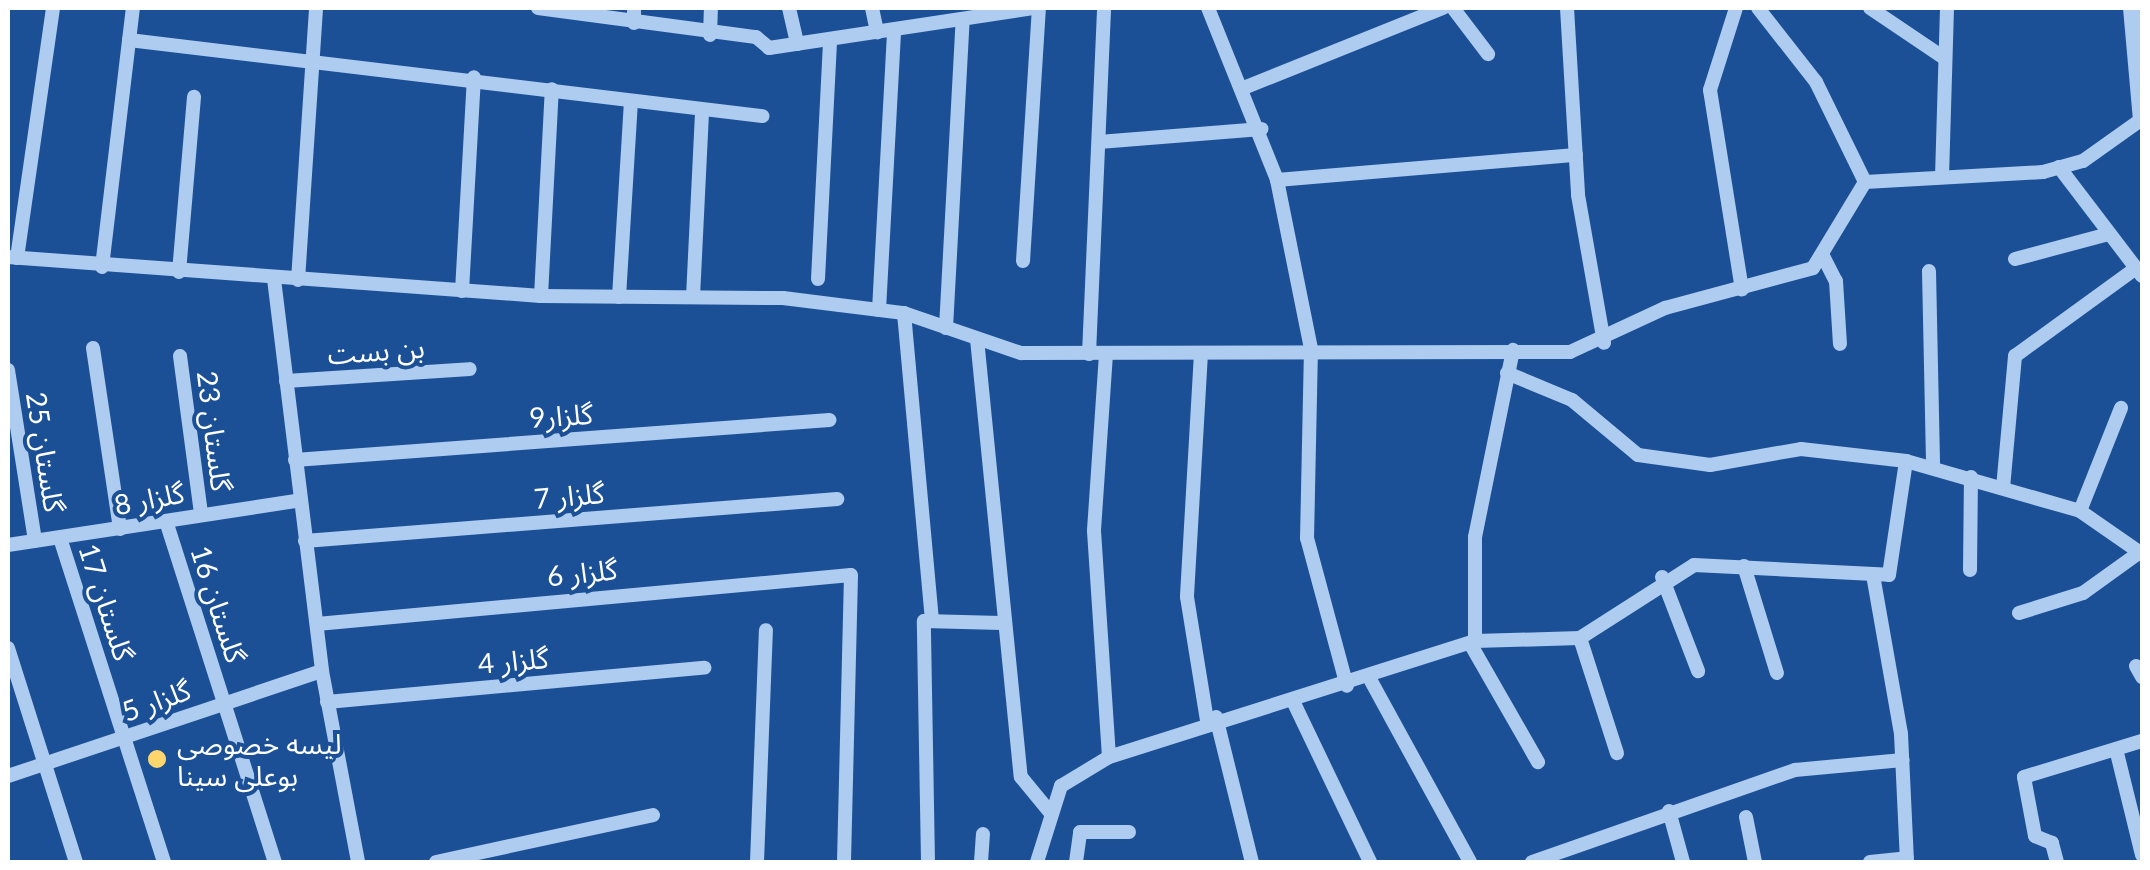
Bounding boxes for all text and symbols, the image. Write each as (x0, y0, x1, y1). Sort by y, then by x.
street label: بن بست (326, 330, 426, 370)
street label: گلستان 23 (191, 369, 239, 493)
street label: گلستان 25 (20, 390, 72, 514)
street label: گلزار9 (528, 396, 594, 434)
street label: گلزار 8 (111, 475, 187, 521)
street label: گلزار 7 (532, 475, 606, 515)
street label: گلستان 17 (72, 539, 142, 665)
street label: گلستان 16 (184, 541, 254, 667)
street label: گلزار 6 (545, 552, 619, 592)
street label: گلزار 4 (476, 640, 550, 680)
street label: گلزار 5 (117, 672, 195, 728)
place label: لیسه خصوصی بوعلی سینا (177, 726, 341, 792)
marker: لیسه خصوصی بوعلی سینا (146, 748, 168, 770)

